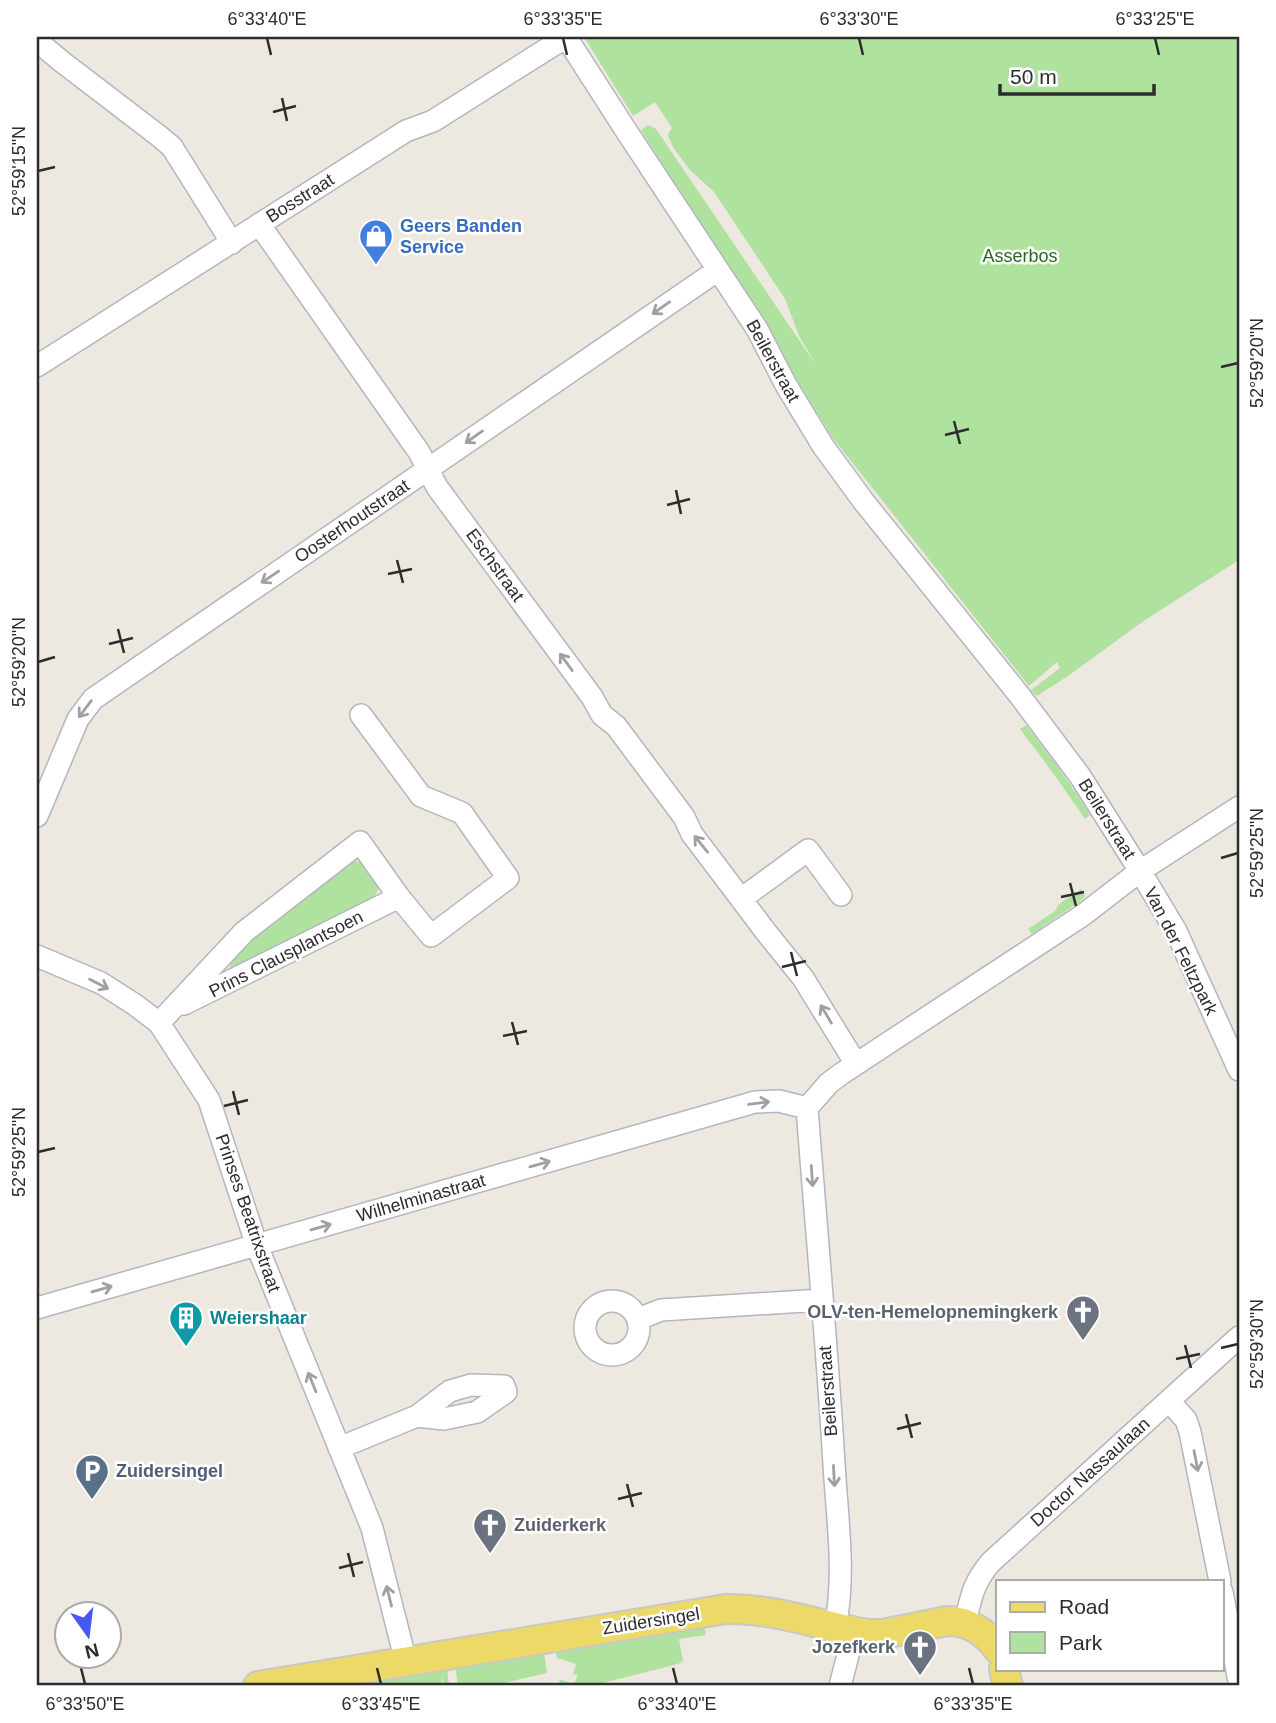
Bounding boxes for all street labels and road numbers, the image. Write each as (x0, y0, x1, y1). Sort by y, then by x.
street label: Bosstraat (262, 169, 338, 227)
street label: Beilerstraat (742, 316, 804, 406)
street label: Oosterhoutstraat (291, 475, 413, 567)
street label: Eschstraat (462, 525, 528, 605)
street label: Beilerstraat (1074, 775, 1140, 863)
street label: Van der Feltzpark (1140, 884, 1222, 1019)
street label: Prins Clausplantsoen (206, 906, 366, 1002)
street label: Prinses Beatrixstraat (212, 1131, 284, 1295)
street label: Wilhelminastraat (354, 1170, 488, 1226)
street label: Beilerstraat (815, 1345, 841, 1437)
street label: Doctor Nassaulaan (1026, 1413, 1154, 1531)
street label: Zuidersingel (601, 1603, 701, 1639)

